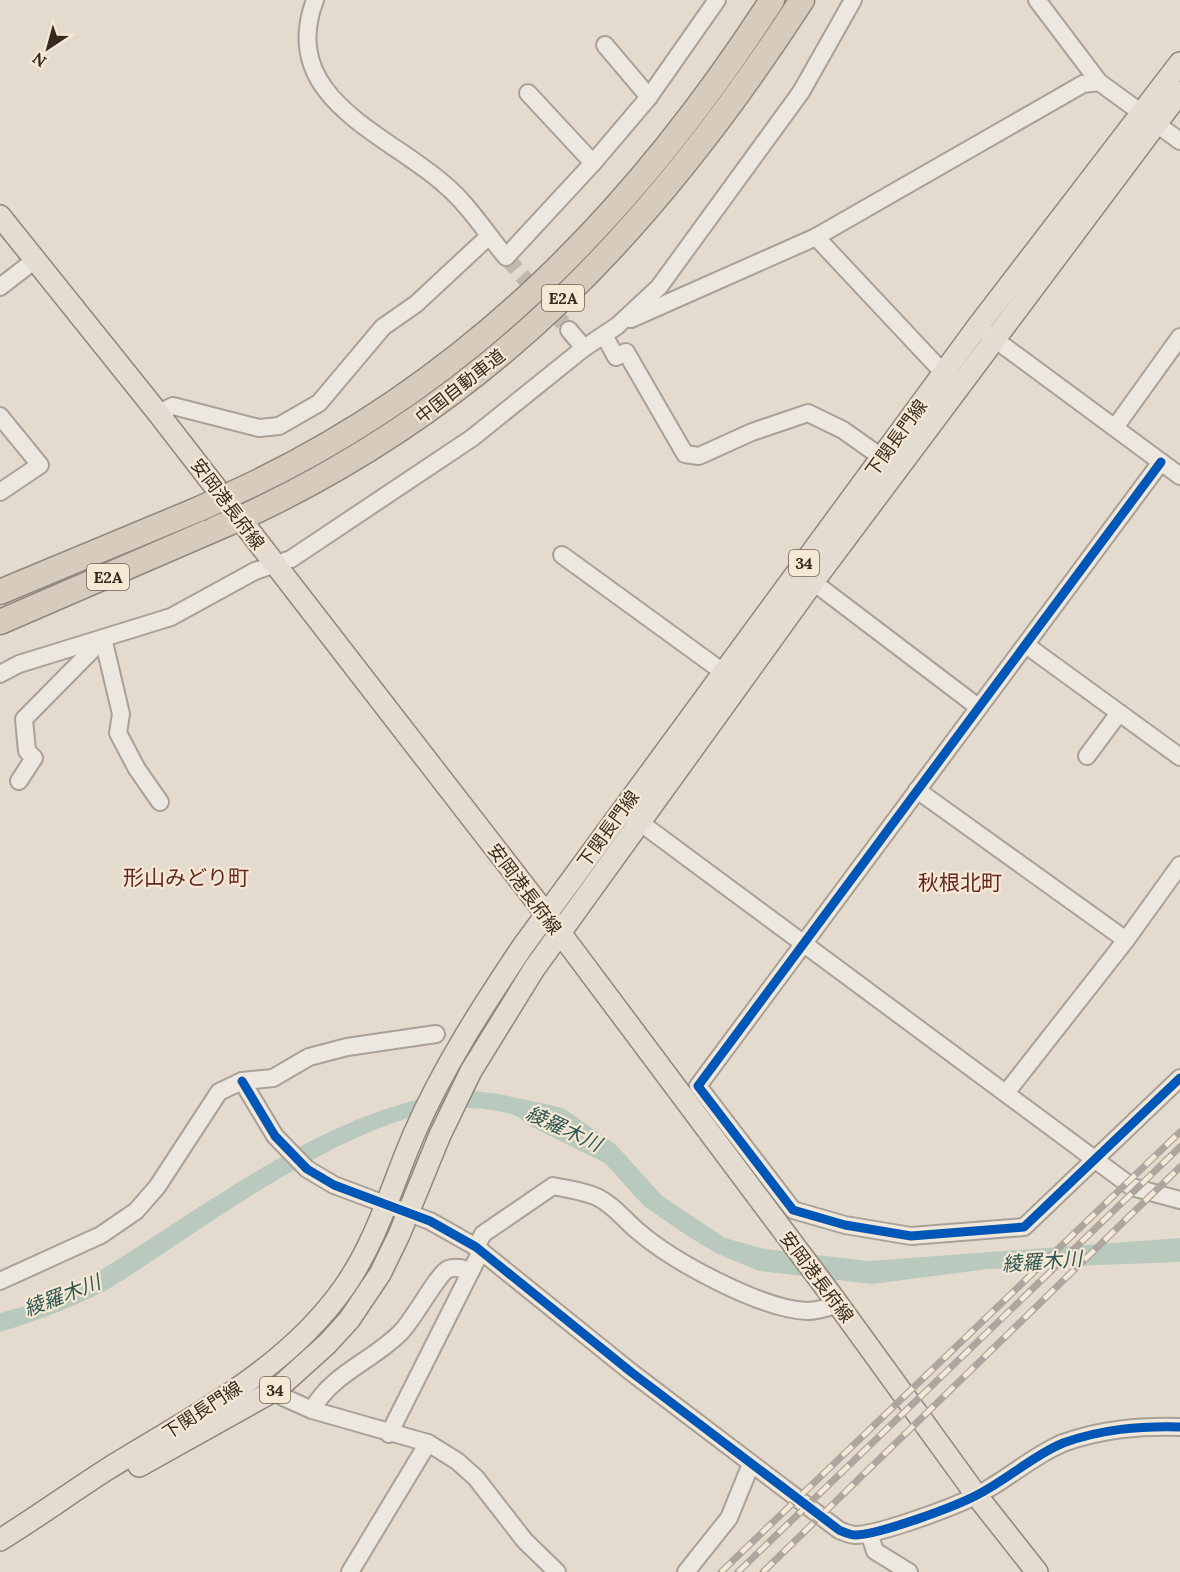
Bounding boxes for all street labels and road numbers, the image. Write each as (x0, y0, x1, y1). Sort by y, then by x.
road number: E2A (542, 285, 584, 311)
street label: 中国自動車道 (410, 344, 510, 428)
street label: 下関長門線 (860, 395, 932, 481)
street label: 安岡港長府線 (186, 454, 270, 554)
road number: 34 (789, 550, 819, 576)
road number: E2A (87, 564, 129, 590)
street label: 下関長門線 (572, 786, 644, 872)
street label: 安岡港長府線 (483, 839, 567, 939)
street label: 安岡港長府線 (775, 1227, 859, 1327)
street label: 下関長門線 (158, 1376, 246, 1444)
road number: 34 (260, 1377, 290, 1403)

